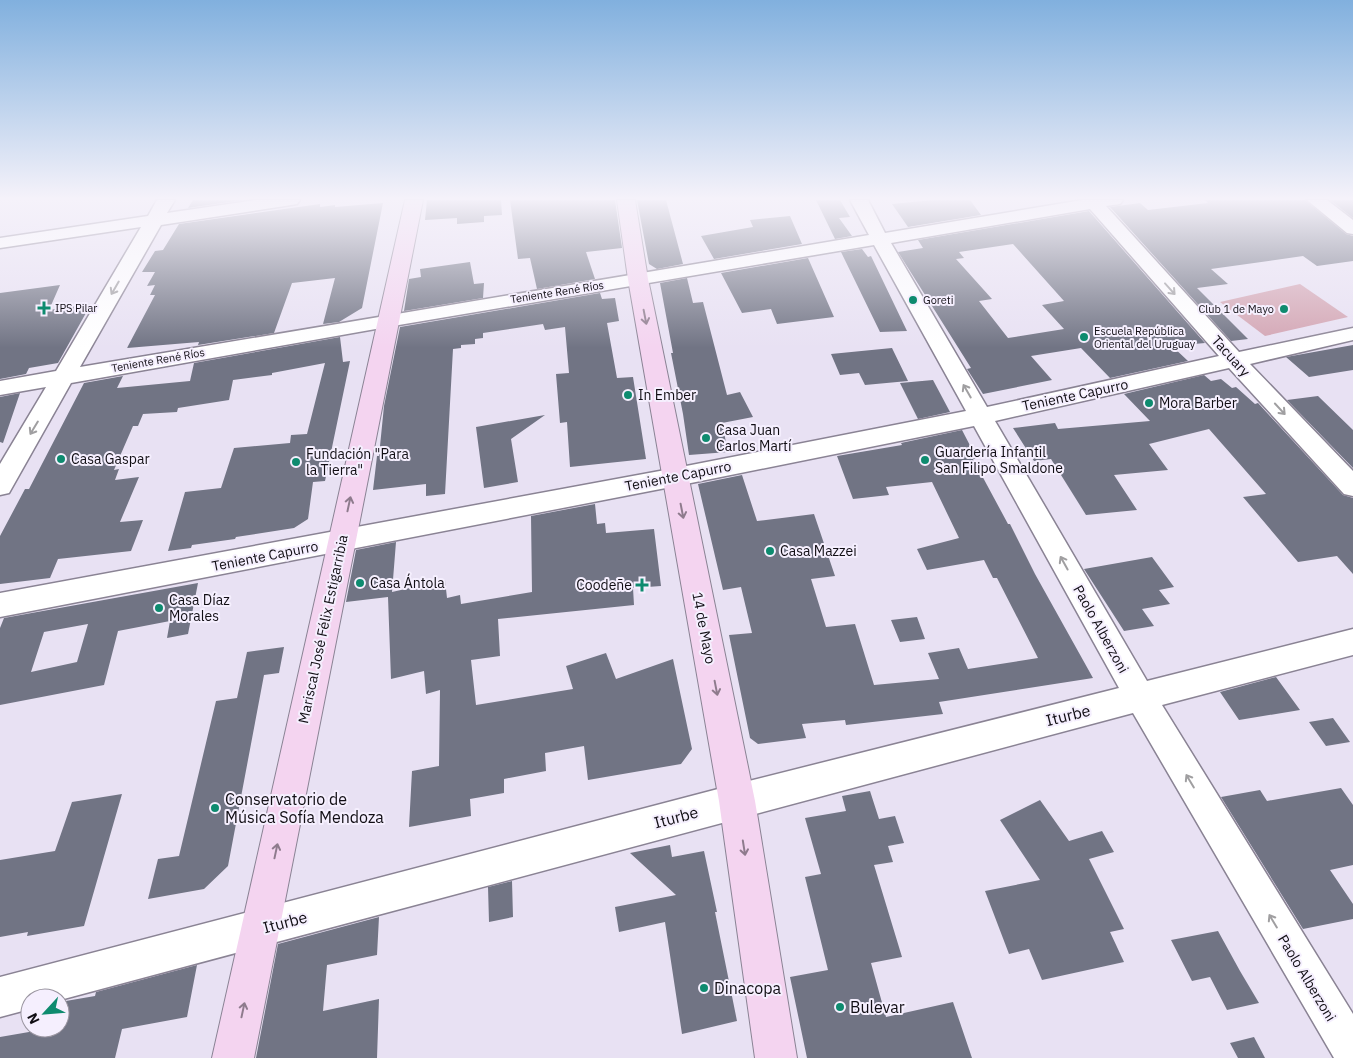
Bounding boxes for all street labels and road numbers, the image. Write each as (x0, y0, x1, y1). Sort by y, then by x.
street label: Teniente René Ríos (509, 278, 605, 306)
street label: Tacuary (1208, 332, 1254, 380)
street label: Teniente René Ríos (110, 345, 206, 375)
street label: Teniente Capurro (1020, 375, 1130, 415)
street label: Teniente Capurro (623, 457, 733, 495)
street label: Mariscal José Félix Estigarribia (294, 532, 352, 725)
street label: Teniente Capurro (210, 537, 320, 575)
street label: Paolo Alberzoni (1069, 582, 1133, 676)
street label: 14 de Mayo (688, 591, 720, 666)
street label: Iturbe (1044, 700, 1092, 730)
street label: Iturbe (652, 801, 701, 832)
street label: Iturbe (261, 906, 310, 937)
street label: Paolo Alberzoni (1274, 931, 1340, 1025)

